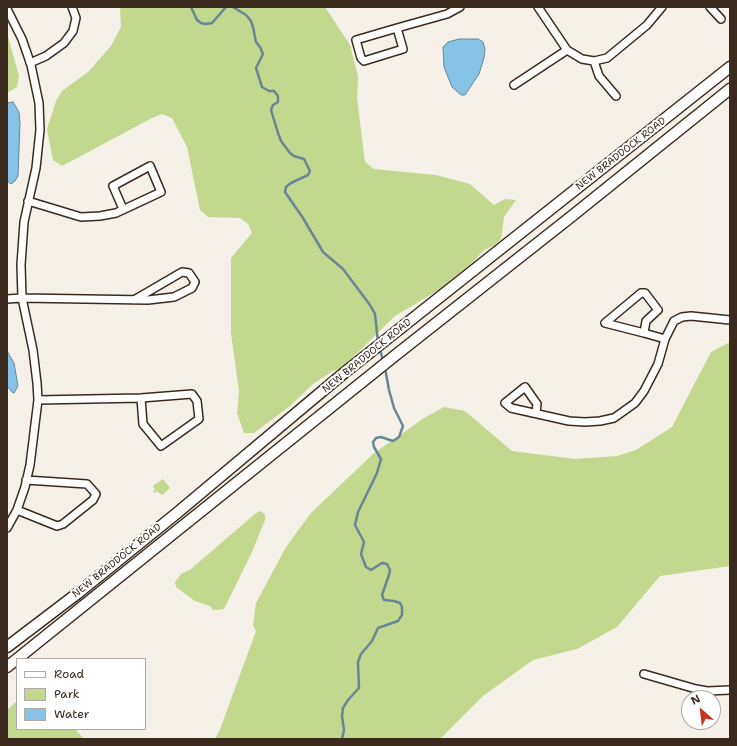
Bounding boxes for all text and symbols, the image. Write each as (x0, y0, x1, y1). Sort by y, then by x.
street label: NEW BRADDOCK ROAD (574, 115, 668, 193)
street label: NEW BRADDOCK ROAD (320, 316, 414, 396)
street label: NEW BRADDOCK ROAD (70, 521, 164, 601)
legend (16, 658, 146, 730)
text: Road (54, 666, 84, 682)
text: Park (54, 686, 80, 702)
north arrow (681, 690, 721, 730)
text: N (688, 691, 703, 709)
text: Water (54, 706, 89, 722)

